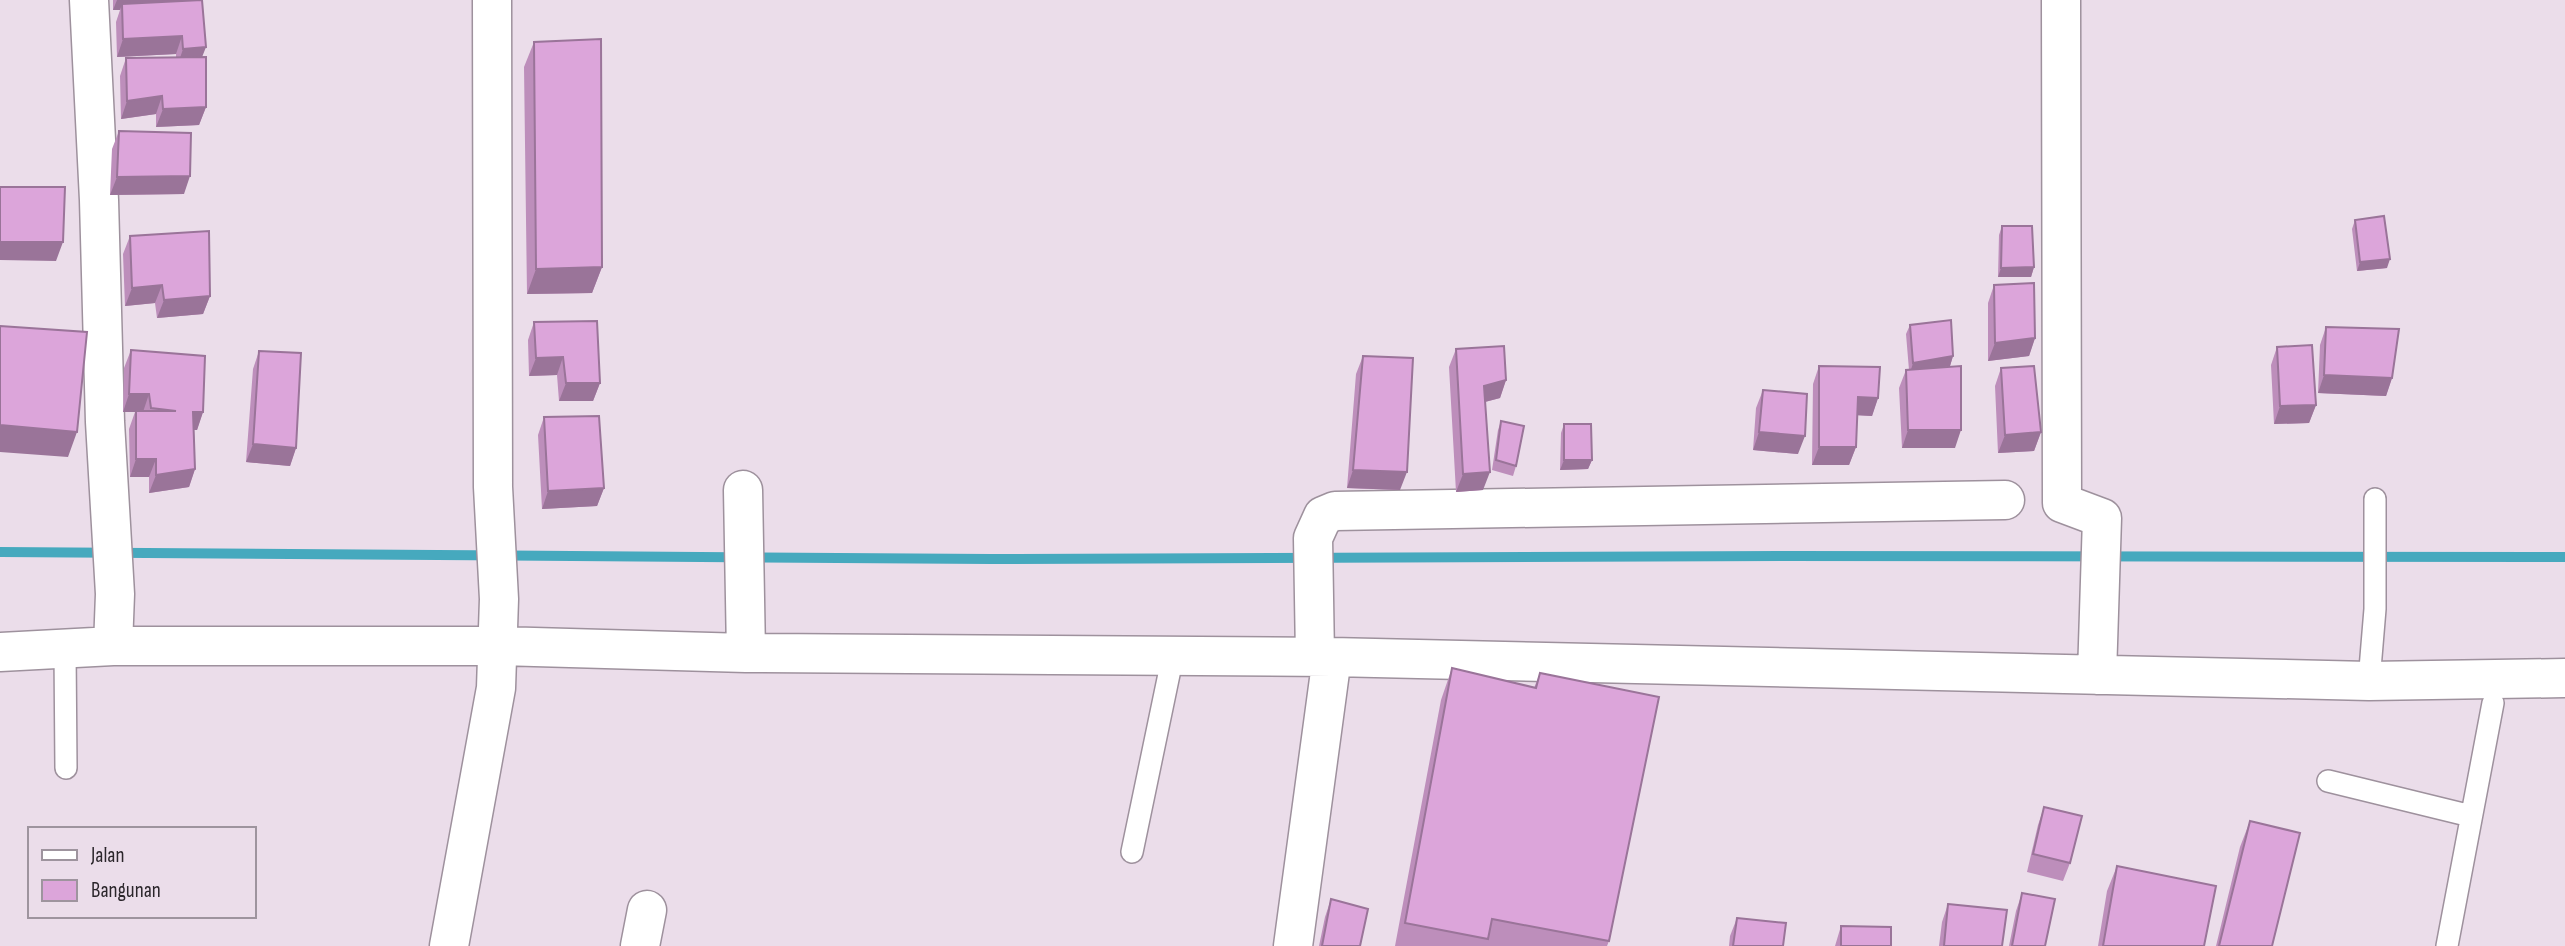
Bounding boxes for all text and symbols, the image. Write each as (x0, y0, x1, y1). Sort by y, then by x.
legend (28, 827, 256, 918)
text: Jalan (90, 843, 124, 868)
text: Bangunan (91, 878, 161, 903)

